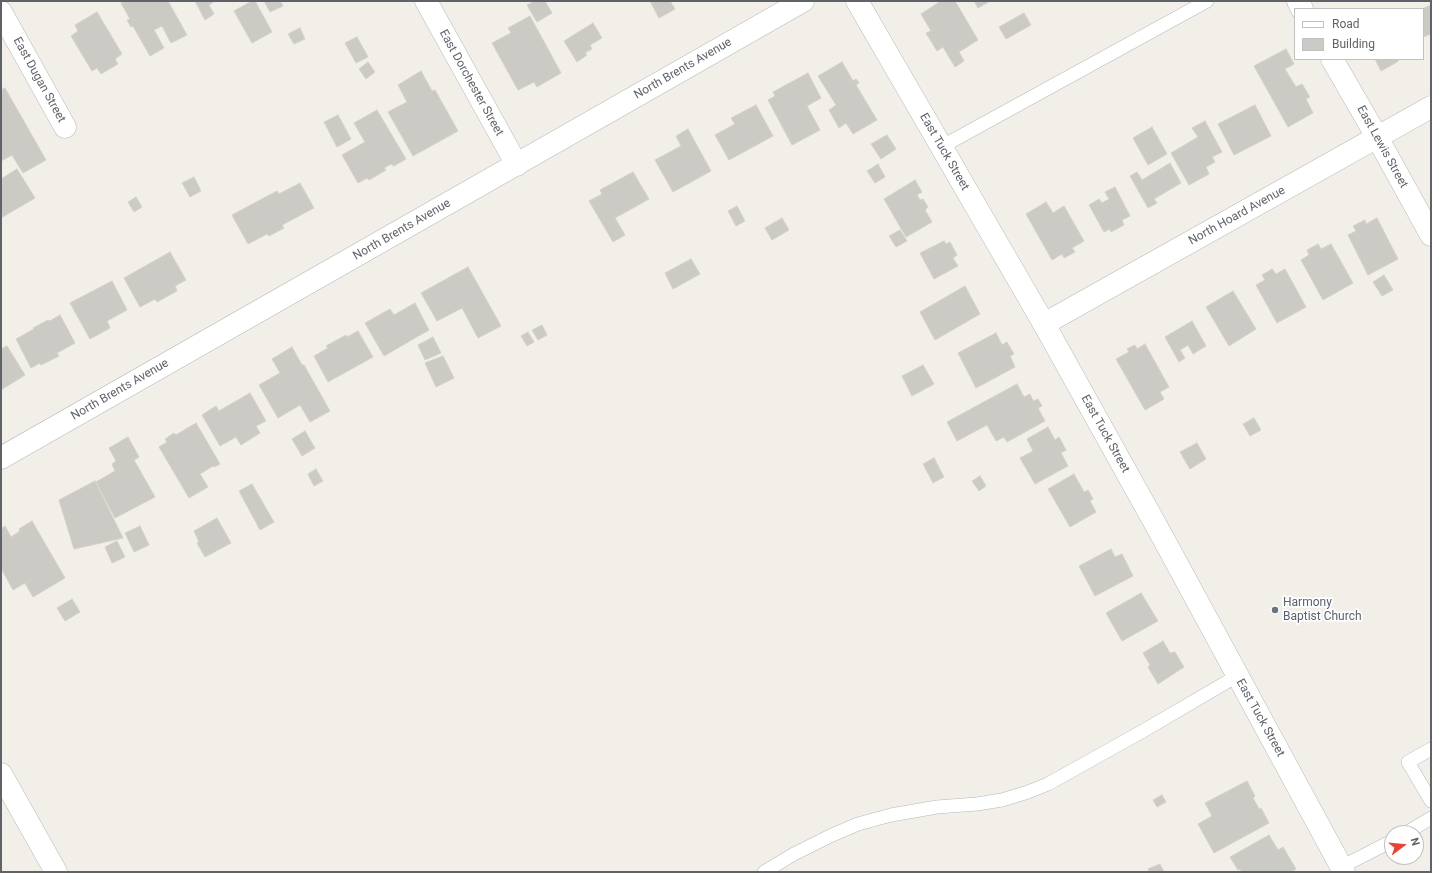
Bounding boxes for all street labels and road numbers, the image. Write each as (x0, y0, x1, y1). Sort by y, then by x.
street label: East Dorchester Street (436, 27, 506, 139)
street label: East Dugan Street (10, 35, 68, 125)
street label: North Brents Avenue (632, 35, 734, 103)
street label: East Lewis Street (1353, 103, 1411, 191)
street label: East Tuck Street (916, 111, 972, 193)
street label: North Hoard Avenue (1186, 183, 1288, 249)
street label: North Brents Avenue (351, 196, 453, 264)
street label: North Brents Avenue (69, 356, 171, 424)
street label: East Tuck Street (1078, 393, 1132, 475)
street label: East Tuck Street (1233, 677, 1287, 759)

